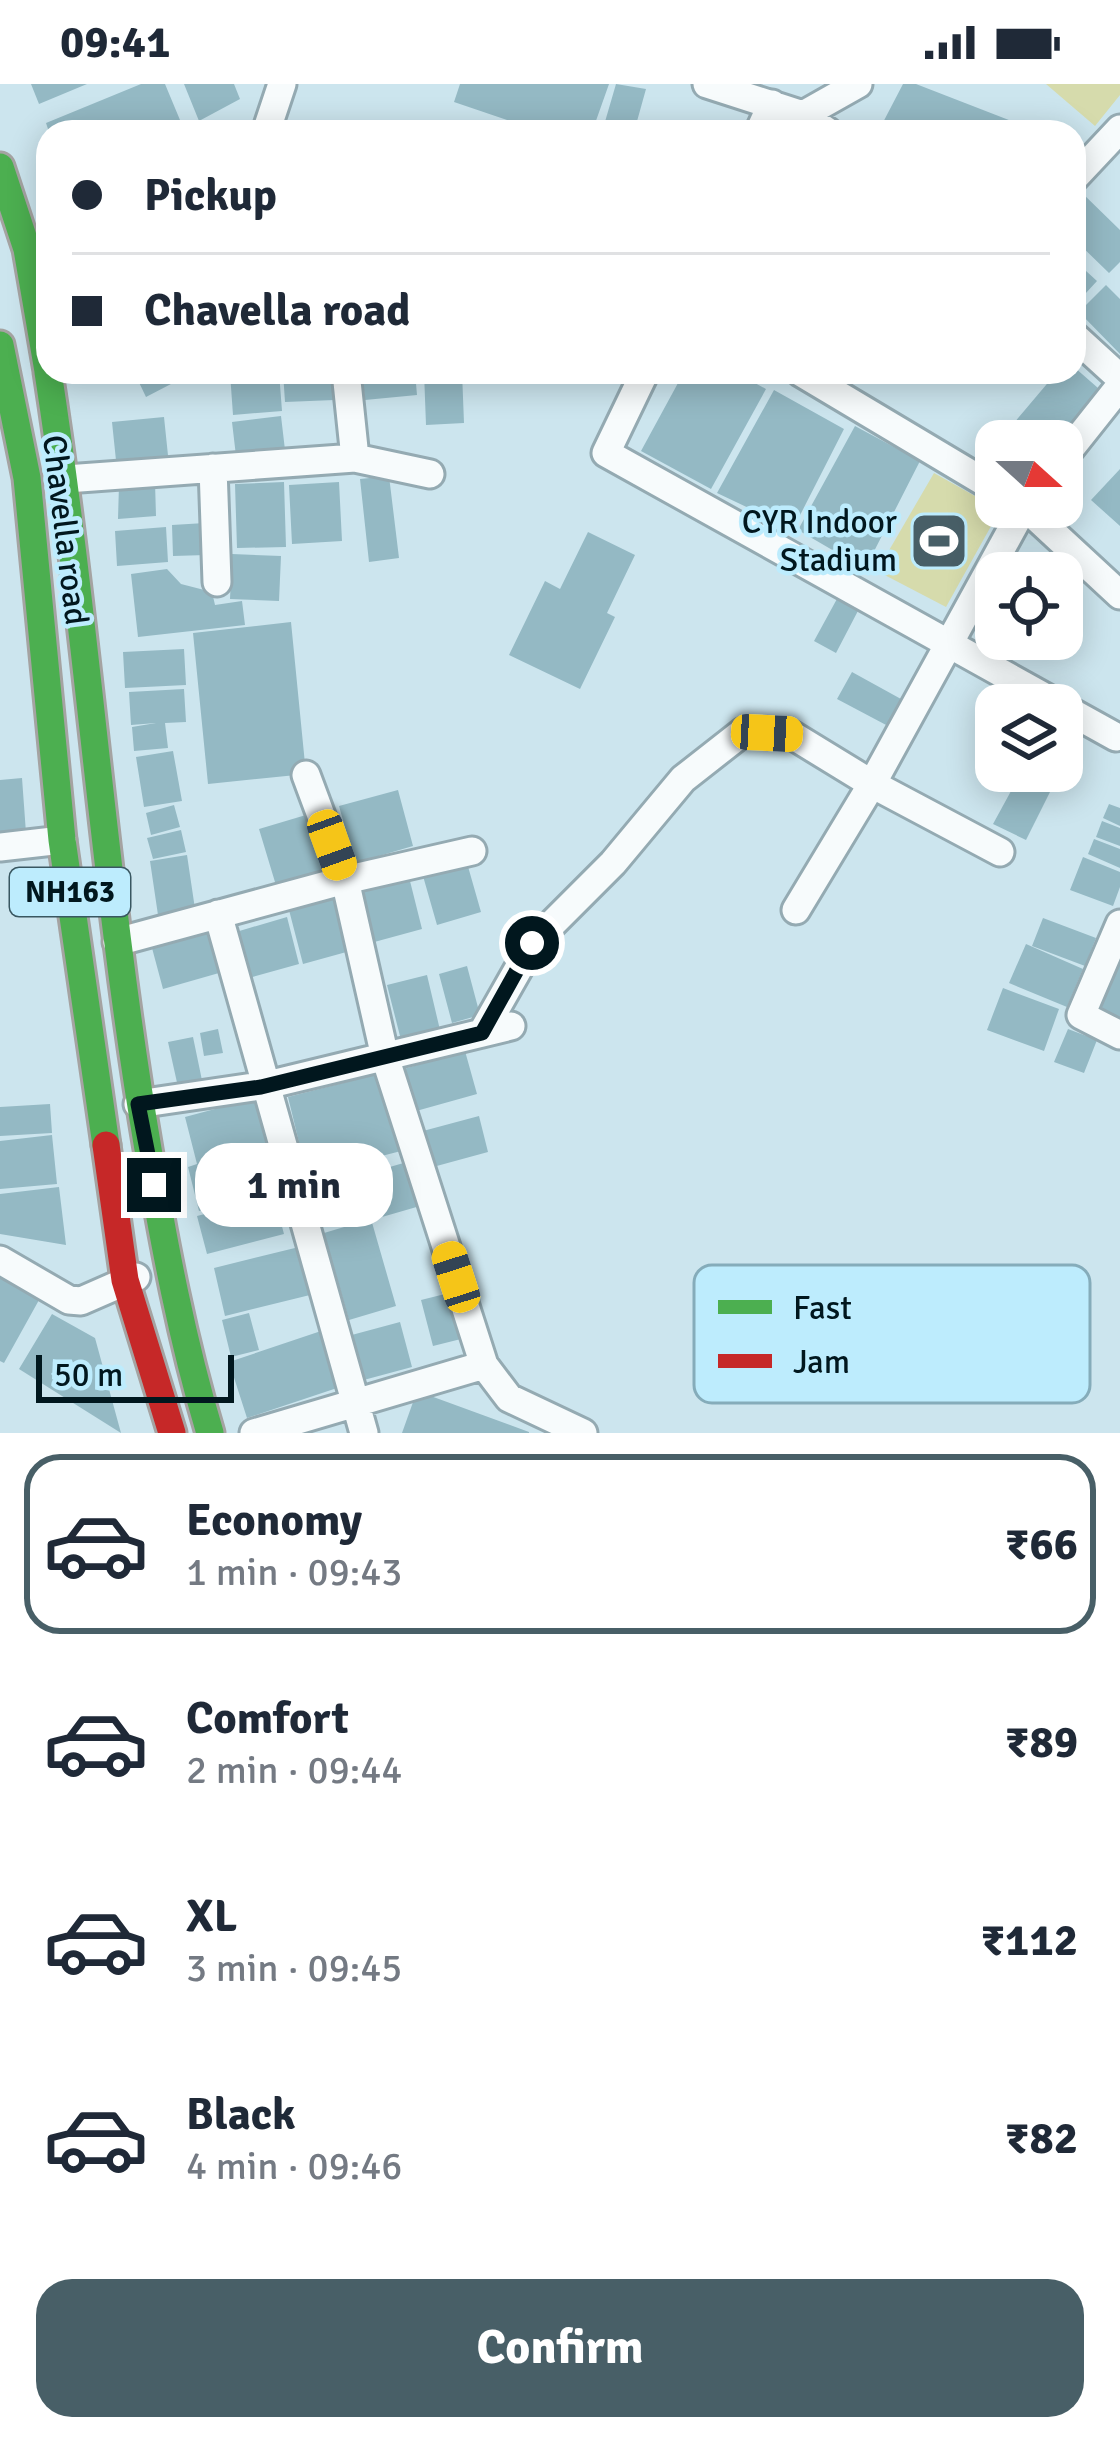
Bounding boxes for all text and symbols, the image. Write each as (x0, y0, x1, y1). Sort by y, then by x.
text: 09:41 (60, 15, 170, 70)
text: Pickup (144, 168, 277, 223)
text: Chavella road (144, 283, 410, 338)
north arrow (975, 420, 1083, 528)
map controls (975, 420, 1083, 792)
street label: Chavella road (33, 433, 97, 627)
place label: CYR Indoor Stadium (742, 502, 897, 581)
sports icon: CYR Indoor Stadium (908, 510, 970, 572)
button: locate (975, 552, 1083, 660)
button: layers (975, 684, 1083, 792)
car (730, 713, 804, 753)
car (303, 805, 361, 885)
road number: NH163 (10, 868, 130, 916)
route start (505, 916, 559, 970)
callout: 1 min (196, 1143, 394, 1227)
route end (127, 1158, 181, 1212)
text: 1 min (247, 1161, 341, 1209)
car (428, 1237, 484, 1317)
legend (694, 1265, 1090, 1403)
text: Fast (793, 1288, 852, 1329)
text: Jam (793, 1342, 850, 1383)
scale bar (36, 1349, 234, 1402)
text: 50 m (54, 1355, 123, 1396)
icon: car (42, 1490, 150, 1598)
text: Economy (186, 1493, 362, 1548)
text: ₹66 (1005, 1517, 1078, 1572)
text: 1 min · 09:43 (186, 1548, 402, 1596)
icon: car (42, 1688, 150, 1796)
text: Comfort (186, 1691, 349, 1746)
text: ₹89 (1005, 1715, 1078, 1770)
text: 2 min · 09:44 (186, 1746, 402, 1794)
icon: car (42, 1886, 150, 1994)
text: XL (186, 1889, 237, 1944)
text: ₹112 (981, 1913, 1078, 1968)
text: 3 min · 09:45 (186, 1944, 402, 1992)
icon: car (42, 2084, 150, 2192)
text: Black (186, 2087, 296, 2142)
text: ₹82 (1005, 2111, 1078, 2166)
text: 4 min · 09:46 (186, 2142, 402, 2190)
button: Confirm (36, 2279, 1084, 2417)

